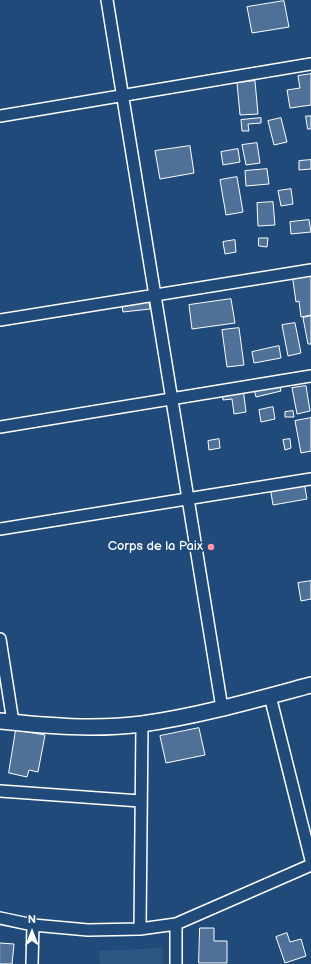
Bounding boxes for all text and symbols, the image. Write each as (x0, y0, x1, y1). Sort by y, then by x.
place label: Corps de la Paix (108, 539, 203, 555)
marker: Corps de la Paix (206, 542, 216, 552)
north arrow (12, 912, 52, 952)
text: N (28, 913, 36, 926)

